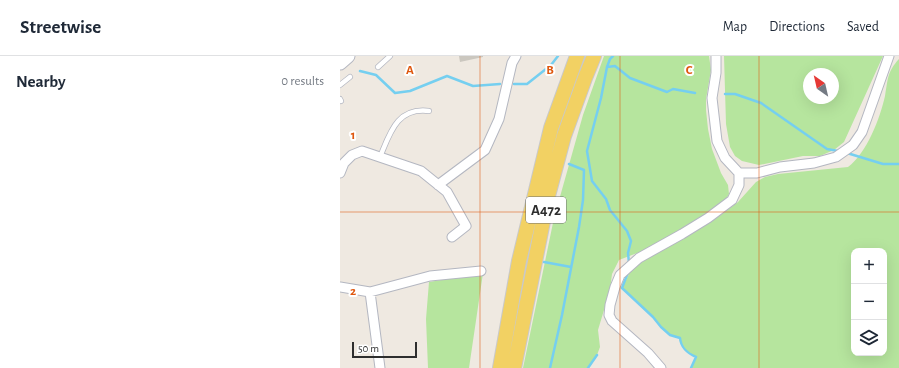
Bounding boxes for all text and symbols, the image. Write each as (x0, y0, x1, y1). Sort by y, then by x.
text: Streetwise (20, 18, 101, 37)
text: Map (723, 20, 747, 34)
text: Directions (769, 20, 825, 34)
text: Saved (847, 20, 879, 34)
text: A (406, 64, 414, 77)
text: B (546, 64, 554, 77)
text: C (686, 64, 693, 77)
north arrow (803, 68, 839, 104)
text: Nearby (16, 73, 66, 90)
text: 0 results (281, 75, 324, 88)
text: 1 (351, 129, 355, 142)
road number: A472 (526, 197, 566, 223)
map controls (851, 248, 887, 356)
button: + (851, 248, 887, 284)
button: − (851, 284, 887, 320)
text: 2 (350, 285, 356, 298)
button: layers (851, 320, 887, 356)
scale bar (352, 340, 417, 359)
text: 50 m (358, 343, 379, 354)

